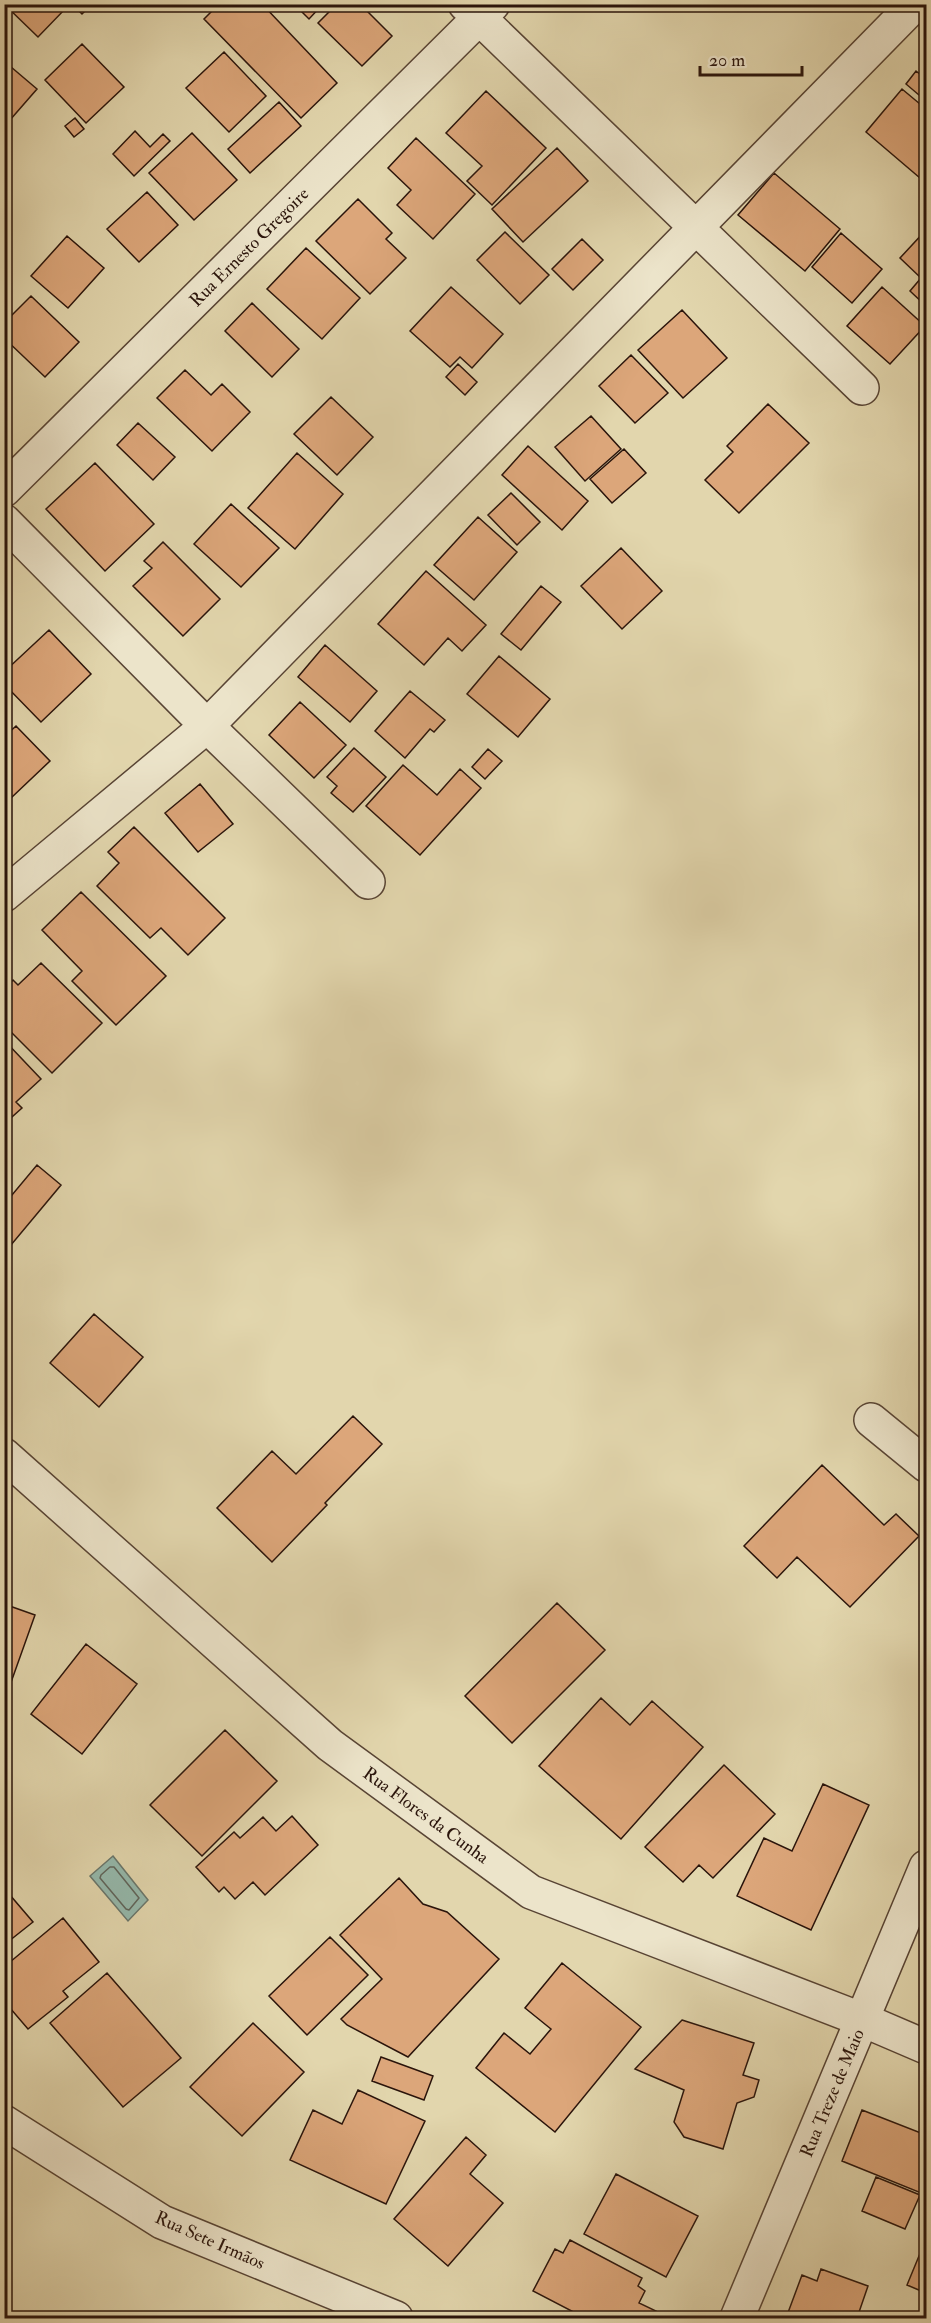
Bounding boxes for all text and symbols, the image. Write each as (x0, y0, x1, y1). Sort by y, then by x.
scale bar (700, 39, 802, 77)
text: 20 m (709, 49, 745, 72)
street label: Rua Ernesto Gregoire (185, 182, 314, 312)
street label: Rua Flores da Cunha (358, 1762, 494, 1869)
street label: Rua Treze de Maio (795, 2025, 870, 2161)
street label: Rua Sete Irmãos (151, 2206, 268, 2275)

